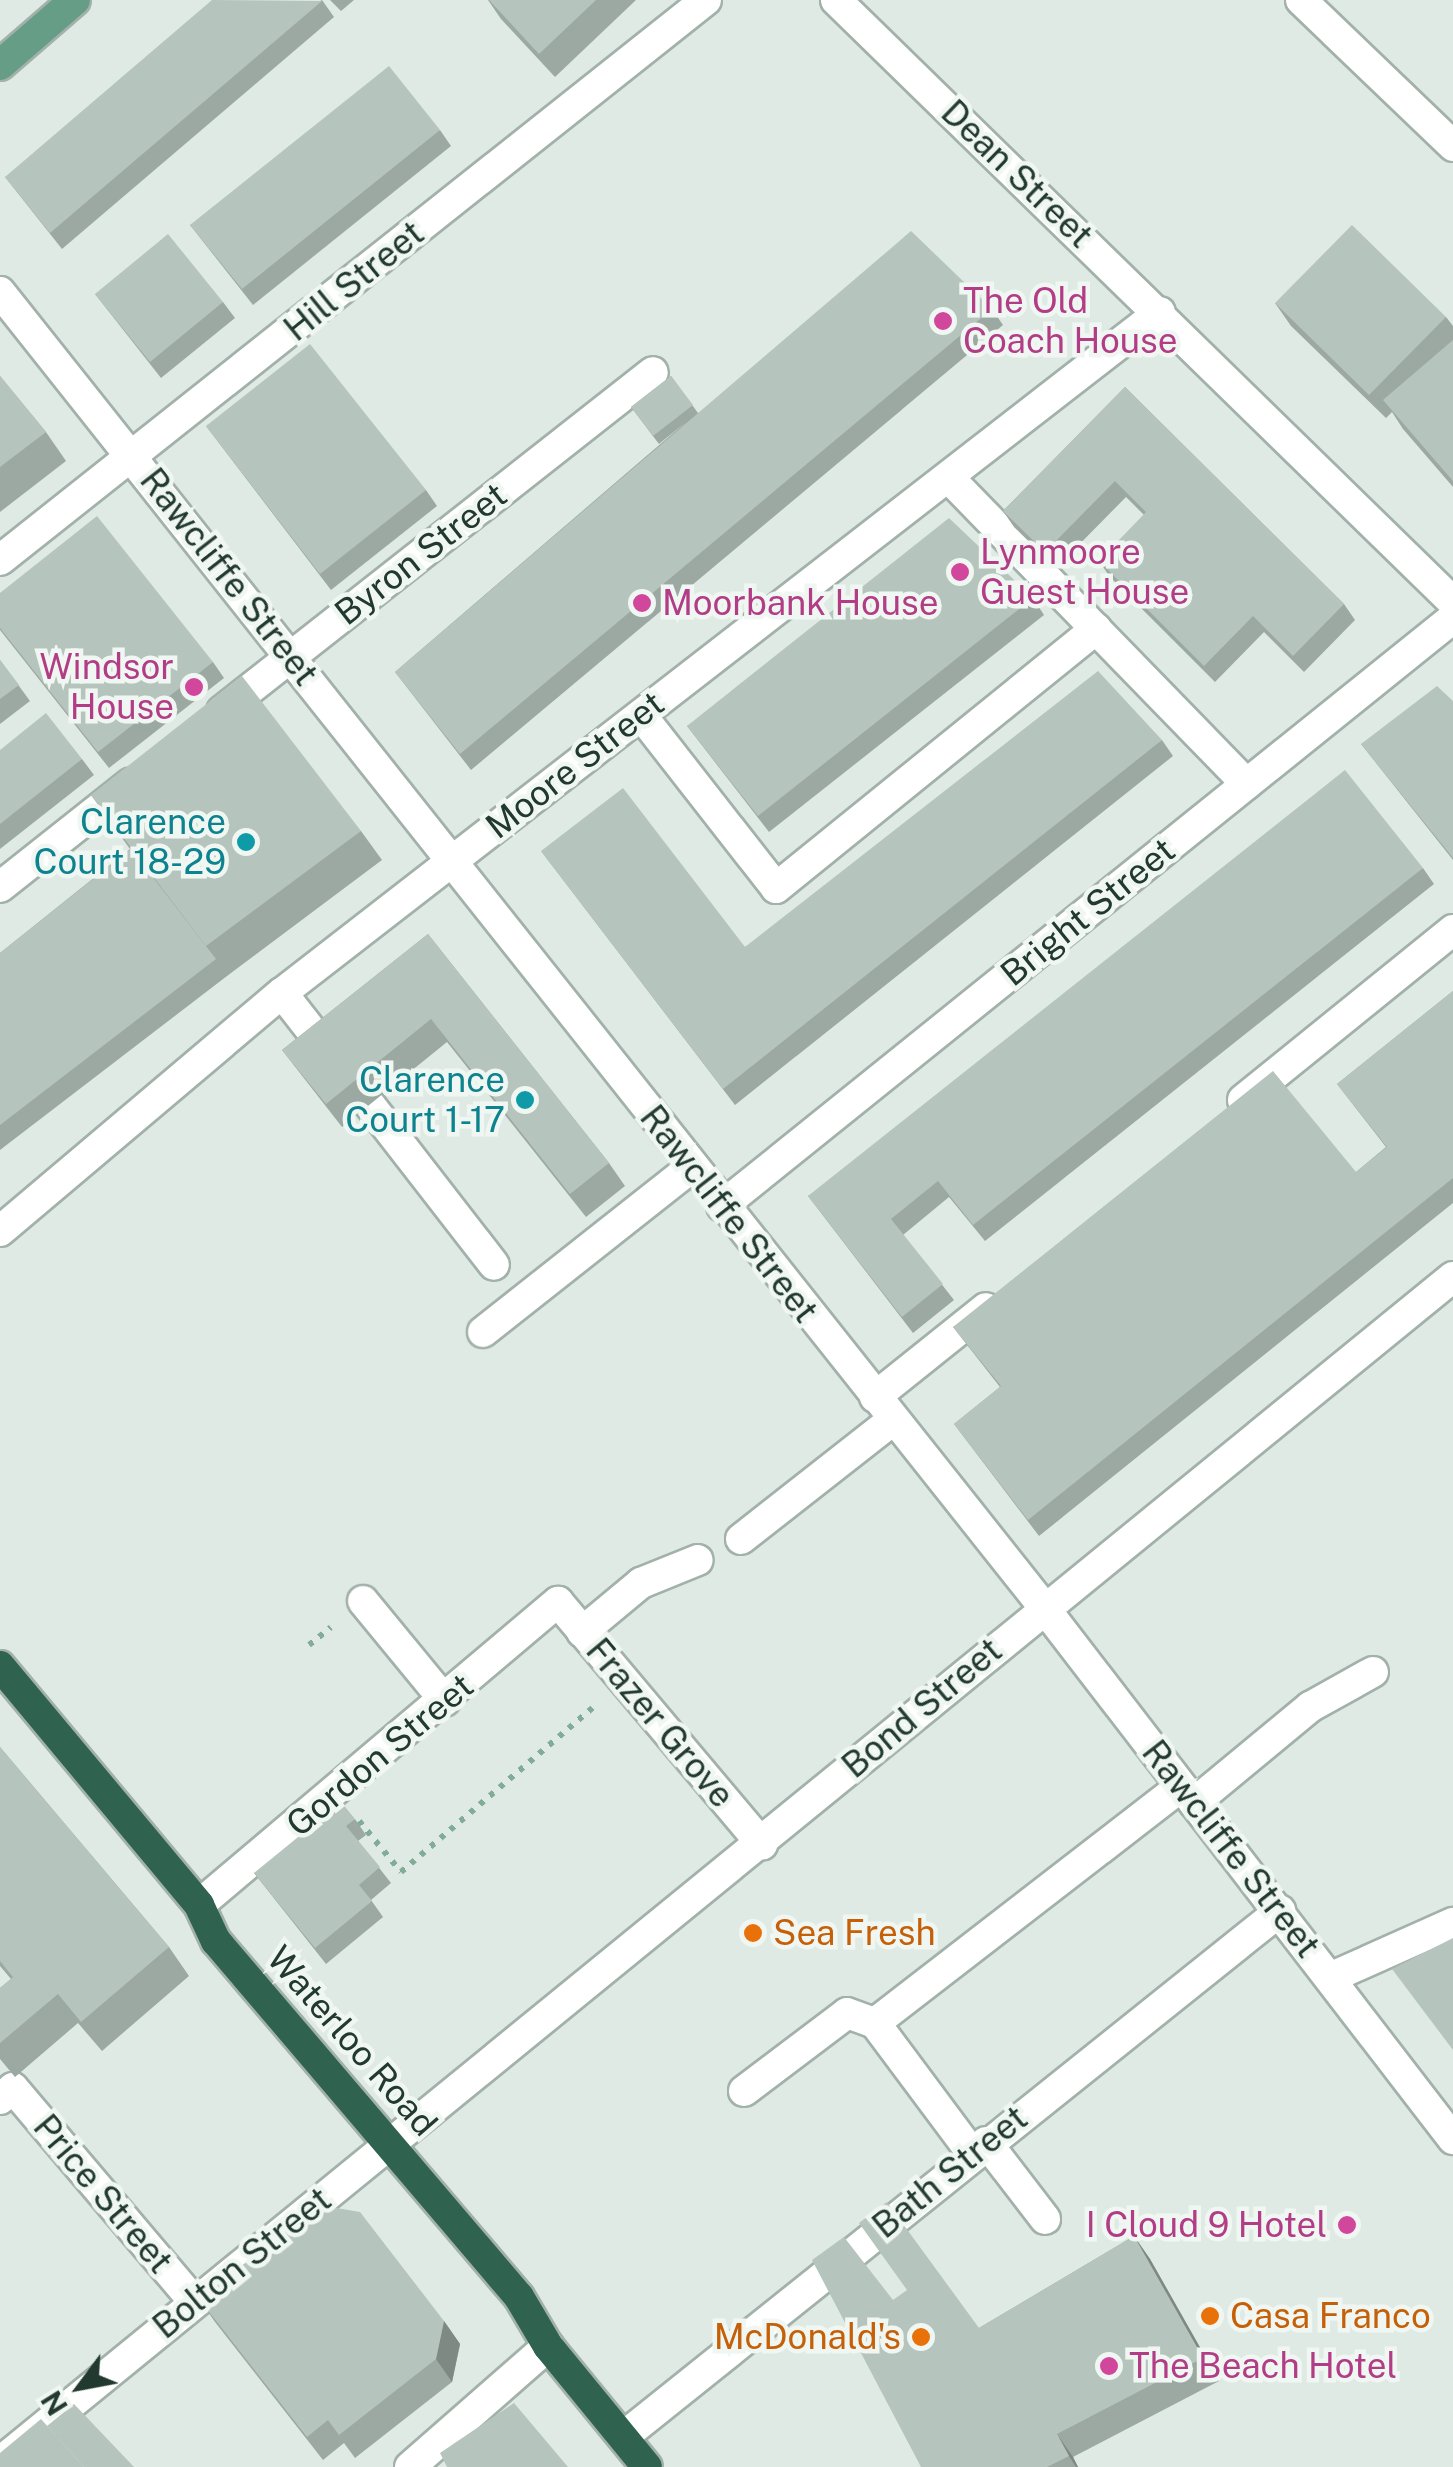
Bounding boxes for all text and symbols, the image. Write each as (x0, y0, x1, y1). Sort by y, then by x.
street label: Dean Street (933, 91, 1101, 257)
street label: Hill Street (276, 212, 432, 350)
place label: The Old Coach House (963, 280, 1178, 362)
marker: The Old Coach House (932, 310, 954, 332)
street label: Rawcliffe Street (131, 460, 327, 694)
street label: Byron Street (327, 474, 515, 634)
place label: Lynmoore Guest House (980, 531, 1189, 613)
marker: Lynmoore Guest House (949, 561, 971, 583)
place label: Moorbank House (662, 582, 939, 624)
marker: Moorbank House (631, 592, 653, 614)
place label: Windsor House (39, 646, 174, 728)
marker: Windsor House (183, 676, 205, 698)
street label: Moore Street (478, 682, 672, 848)
place label: Clarence Court 18-29 (34, 801, 226, 883)
street label: Bright Street (993, 829, 1183, 995)
marker: Clarence Court 18-29 (235, 831, 257, 853)
place label: Clarence Court 1-17 (345, 1059, 505, 1141)
marker: Clarence Court 1-17 (514, 1089, 536, 1111)
street label: Rawcliffe Street (631, 1097, 827, 1331)
street label: Bond Street (834, 1629, 1010, 1787)
street label: Frazer Grove (577, 1630, 743, 1816)
street label: Gordon Street (278, 1665, 482, 1845)
street label: Rawcliffe Street (1133, 1732, 1329, 1966)
place label: Sea Fresh (773, 1912, 936, 1954)
marker: Sea Fresh (742, 1922, 764, 1944)
street label: Waterloo Road (258, 1937, 446, 2145)
street label: Bath Street (864, 2097, 1036, 2247)
street label: Price Street (25, 2106, 181, 2282)
street label: Bolton Street (145, 2179, 339, 2347)
place label: I Cloud 9 Hotel (1086, 2204, 1327, 2246)
marker: I Cloud 9 Hotel (1336, 2214, 1358, 2236)
place label: Casa Franco (1230, 2295, 1431, 2337)
marker: Casa Franco (1199, 2305, 1221, 2327)
place label: McDonald's (714, 2316, 901, 2358)
marker: McDonald's (910, 2326, 932, 2348)
north arrow (30, 2337, 130, 2437)
place label: The Beach Hotel (1129, 2345, 1397, 2387)
marker: The Beach Hotel (1098, 2355, 1120, 2377)
text: N (34, 2385, 74, 2421)

